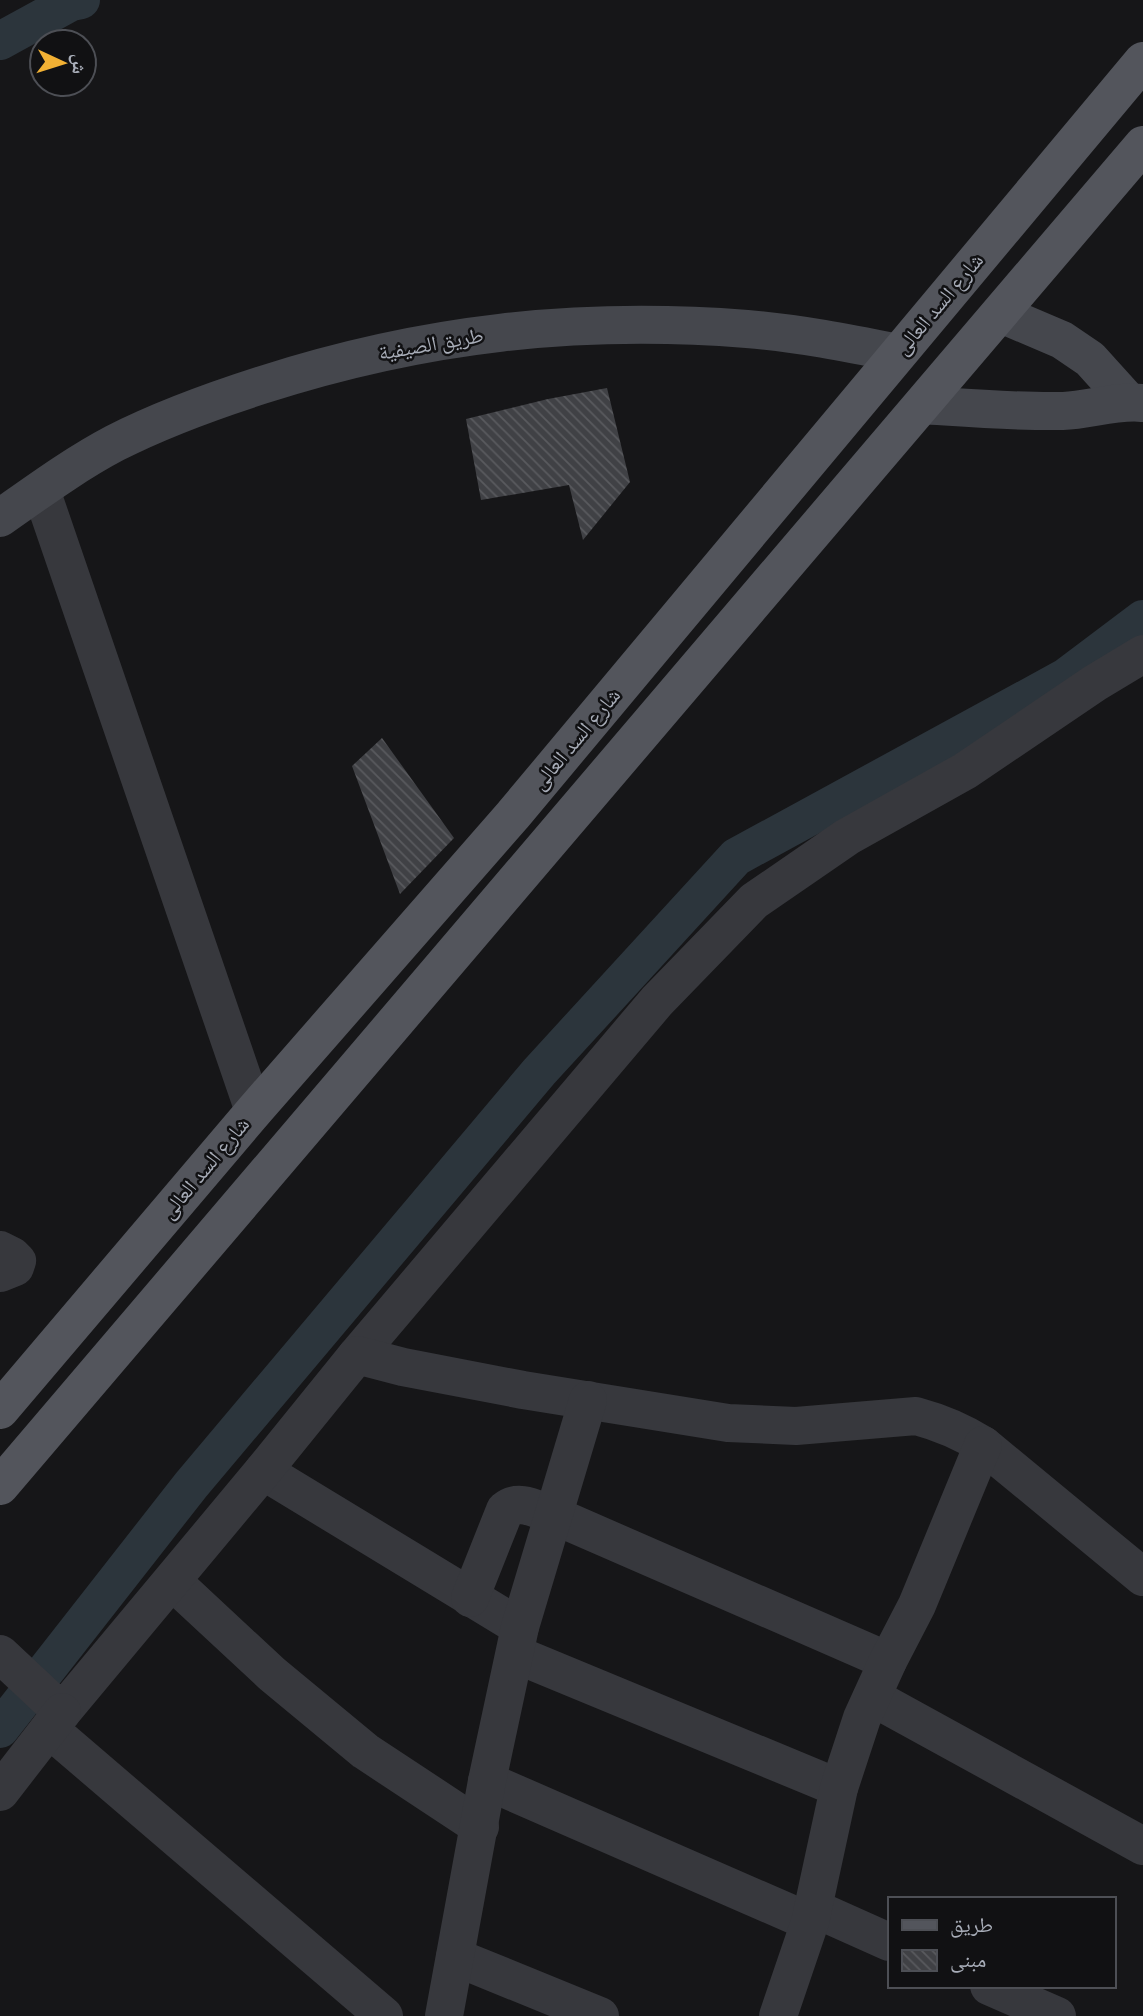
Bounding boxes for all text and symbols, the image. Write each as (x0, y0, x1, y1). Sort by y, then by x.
north arrow (28, 28, 98, 98)
text: ش (66, 53, 92, 75)
street label: شارع السد العالى (889, 248, 989, 360)
street label: طريق الصيفية (376, 322, 486, 366)
street label: شارع السد العالى (526, 683, 626, 795)
street label: شارع السد العالى (155, 1112, 255, 1224)
legend (888, 1897, 1115, 1988)
text: طريق (950, 1912, 993, 1938)
text: مبنى (950, 1947, 986, 1973)

